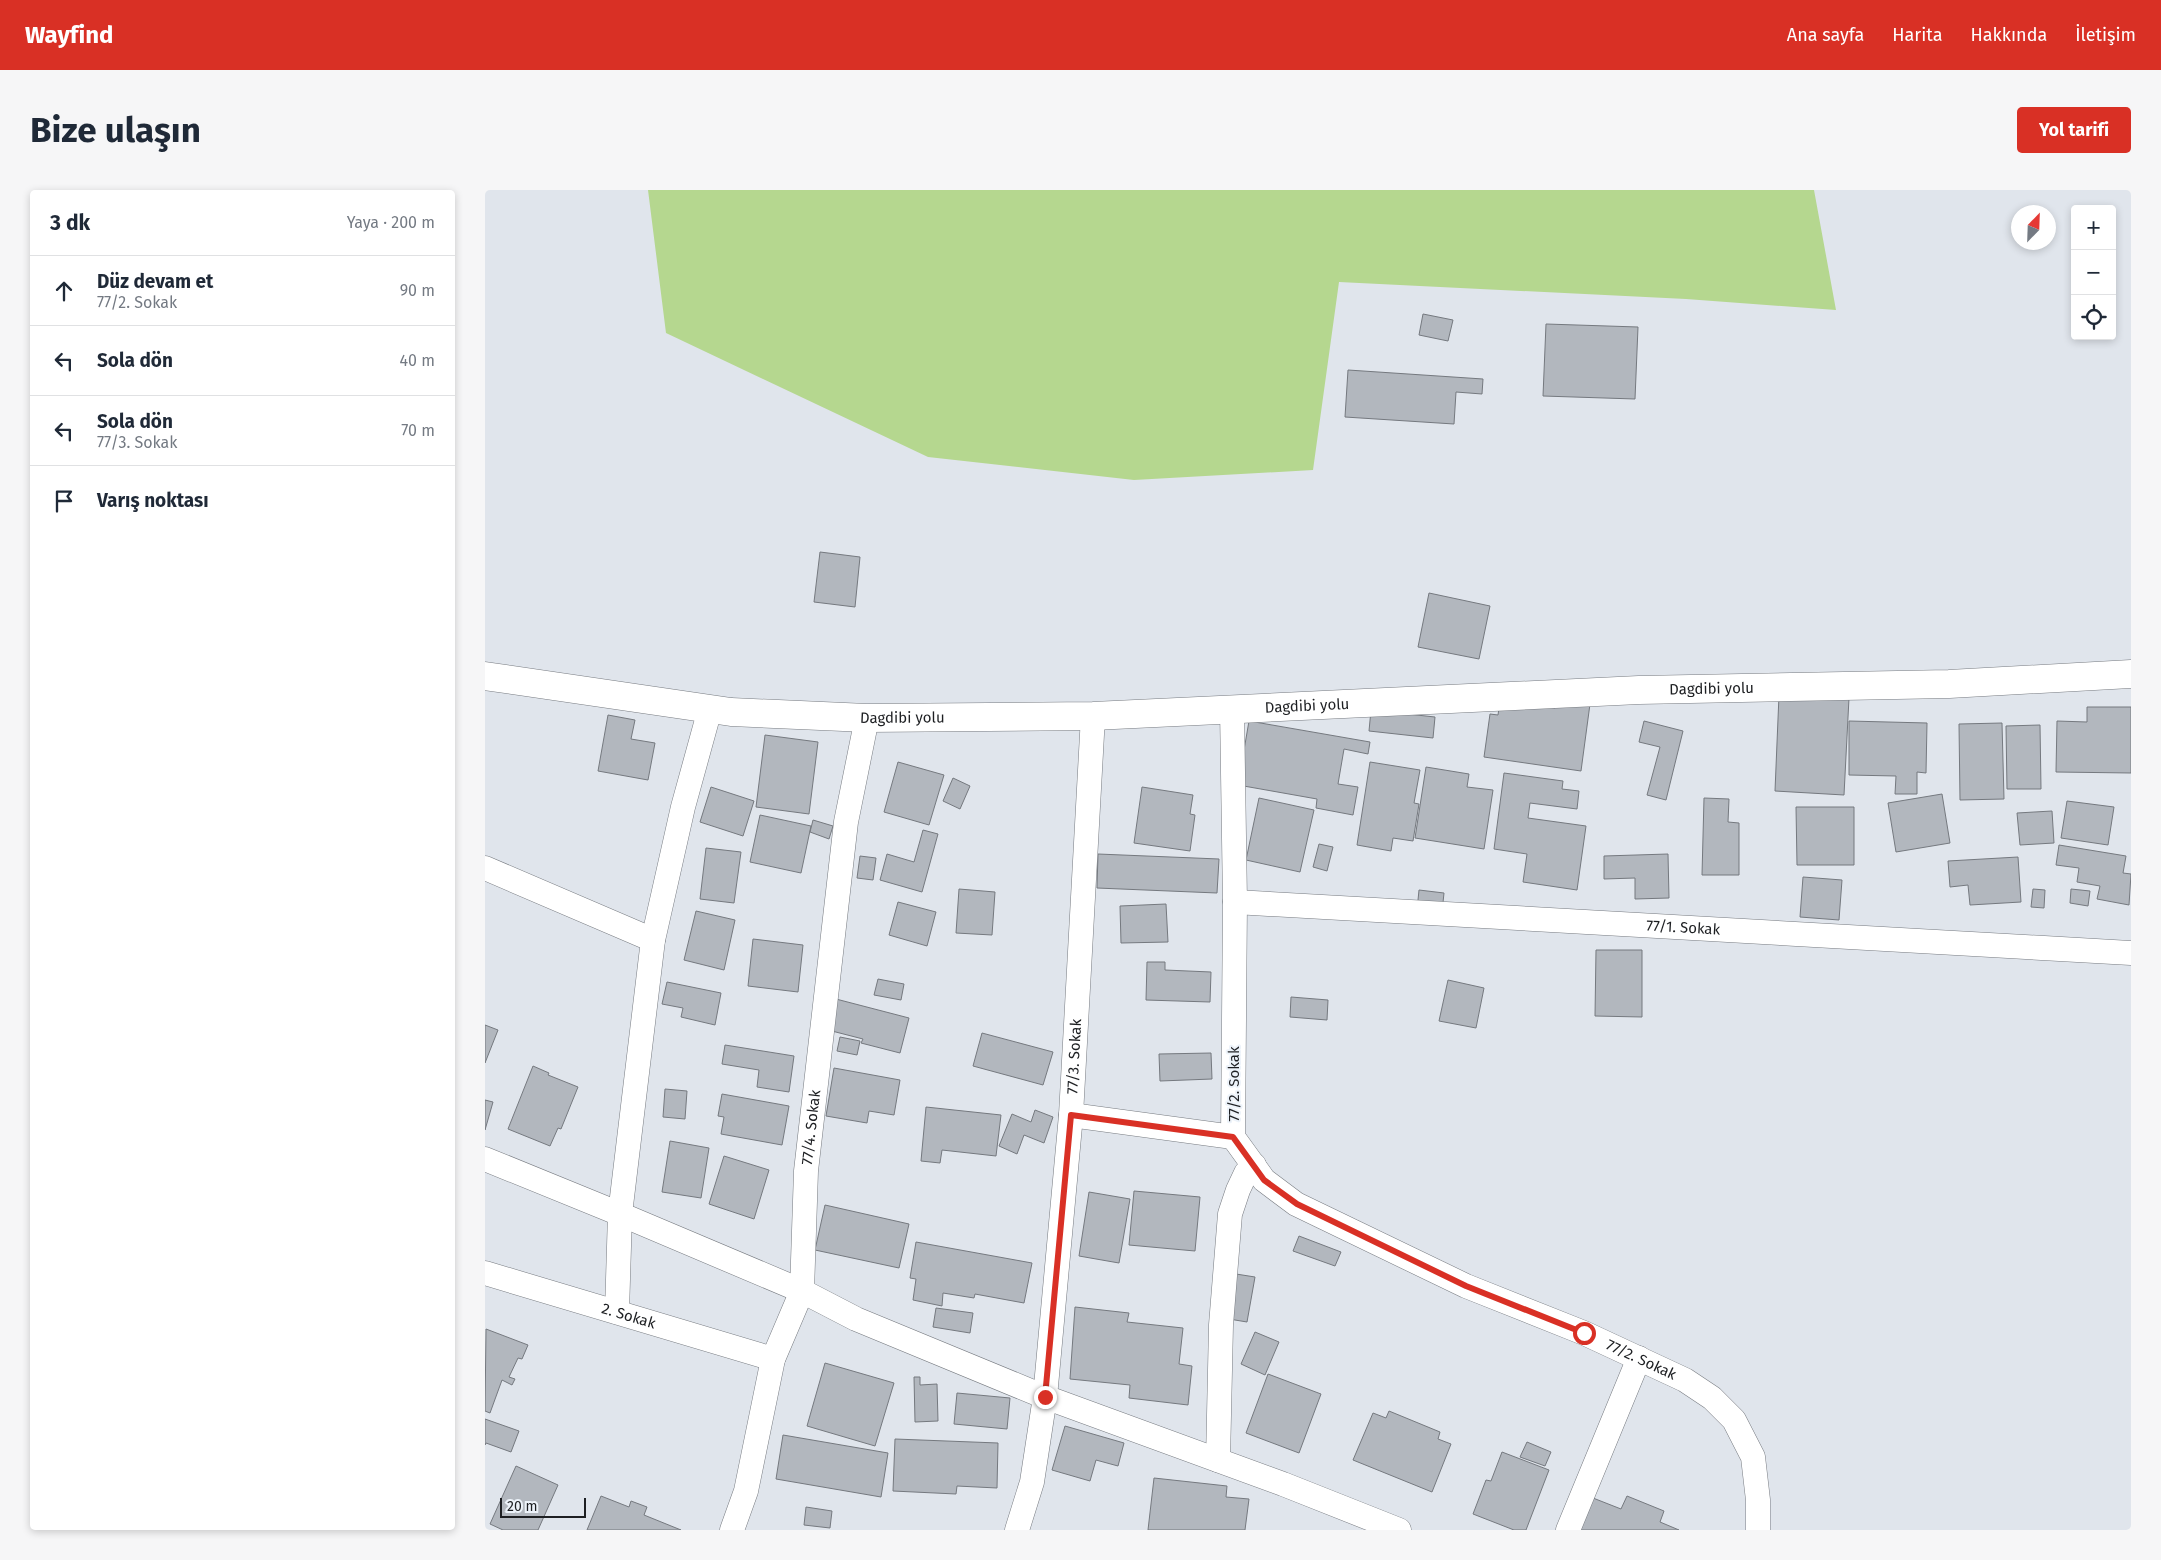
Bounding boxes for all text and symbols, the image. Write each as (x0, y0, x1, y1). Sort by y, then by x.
text: Wayfind (25, 21, 113, 49)
text: Ana sayfa (1787, 24, 1864, 46)
text: Harita (1892, 24, 1943, 46)
text: Hakkında (1971, 24, 2047, 46)
text: İletişim (2075, 24, 2136, 46)
button: Yol tarifi (2017, 107, 2131, 153)
text: Bize ulaşın (30, 109, 201, 151)
north arrow (2011, 205, 2056, 250)
map controls (2071, 205, 2116, 340)
button: + (2071, 205, 2116, 250)
text: 3 dk (50, 210, 90, 236)
text: Yaya · 200 m (347, 213, 435, 232)
button: − (2071, 250, 2116, 295)
text: Düz devam et (97, 270, 213, 293)
icon: ahead (50, 277, 78, 305)
text: 90 m (400, 281, 435, 300)
text: 77/2. Sokak (97, 293, 177, 312)
button: locate (2071, 295, 2116, 340)
icon: left (50, 347, 78, 375)
text: Sola dön (97, 349, 173, 372)
text: 40 m (400, 351, 435, 370)
text: Sola dön (97, 410, 173, 433)
icon: left (50, 417, 78, 445)
text: 70 m (401, 421, 435, 440)
text: 77/3. Sokak (97, 433, 177, 452)
icon: arrive (50, 487, 78, 515)
text: Varış noktası (97, 489, 209, 512)
street label: Dagdibi yolu (1669, 679, 1754, 698)
street label: Dagdibi yolu (1264, 695, 1350, 717)
street label: Dagdibi yolu (860, 708, 945, 727)
street label: 77/1. Sokak (1646, 916, 1721, 939)
street label: 77/3. Sokak (1063, 1018, 1085, 1095)
street label: 77/2. Sokak (1225, 1046, 1243, 1122)
street label: 77/4. Sokak (798, 1089, 824, 1166)
street label: 2. Sokak (600, 1299, 658, 1333)
route start (1573, 1322, 1596, 1345)
street label: 77/2. Sokak (1603, 1336, 1679, 1384)
route end (1034, 1386, 1057, 1409)
scale bar (500, 1495, 586, 1518)
text: 20 m (507, 1498, 537, 1515)

